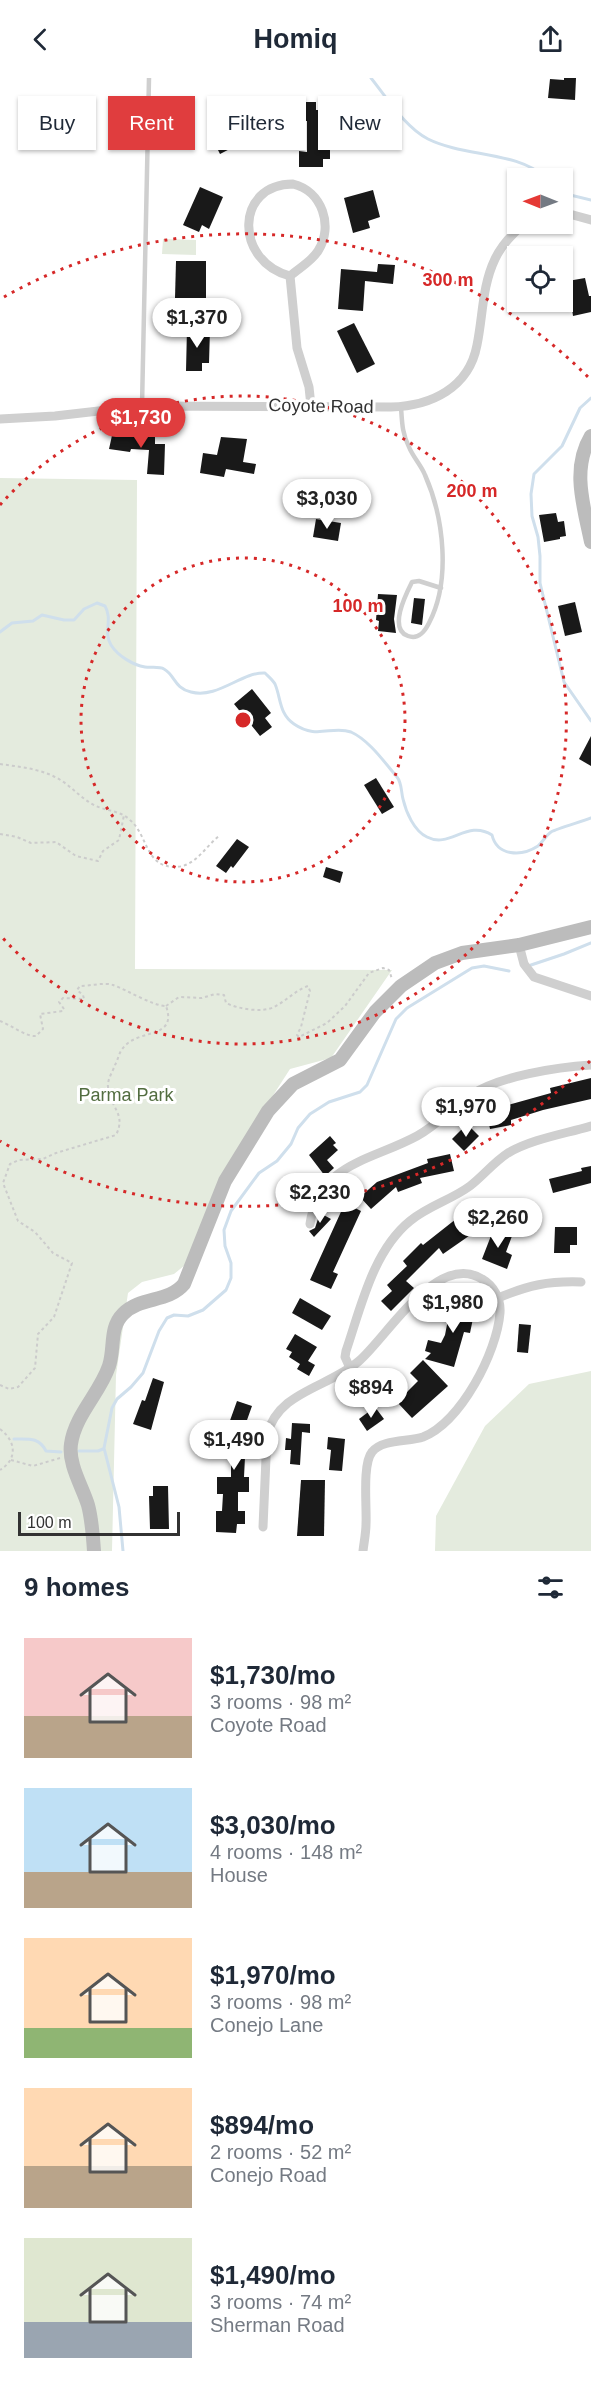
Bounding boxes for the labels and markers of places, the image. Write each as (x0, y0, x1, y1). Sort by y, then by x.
pin: $1,370 (148, 298, 246, 349)
pin: $1,730 (92, 398, 190, 449)
pin: $3,030 (278, 479, 376, 530)
centre of rings (233, 710, 253, 730)
pin: $1,970 (417, 1087, 515, 1138)
pin: $2,230 (271, 1173, 369, 1224)
pin: $2,260 (449, 1198, 547, 1249)
pin: $1,980 (404, 1283, 502, 1334)
pin: $894 (335, 1368, 407, 1419)
pin: $1,490 (185, 1420, 283, 1471)

